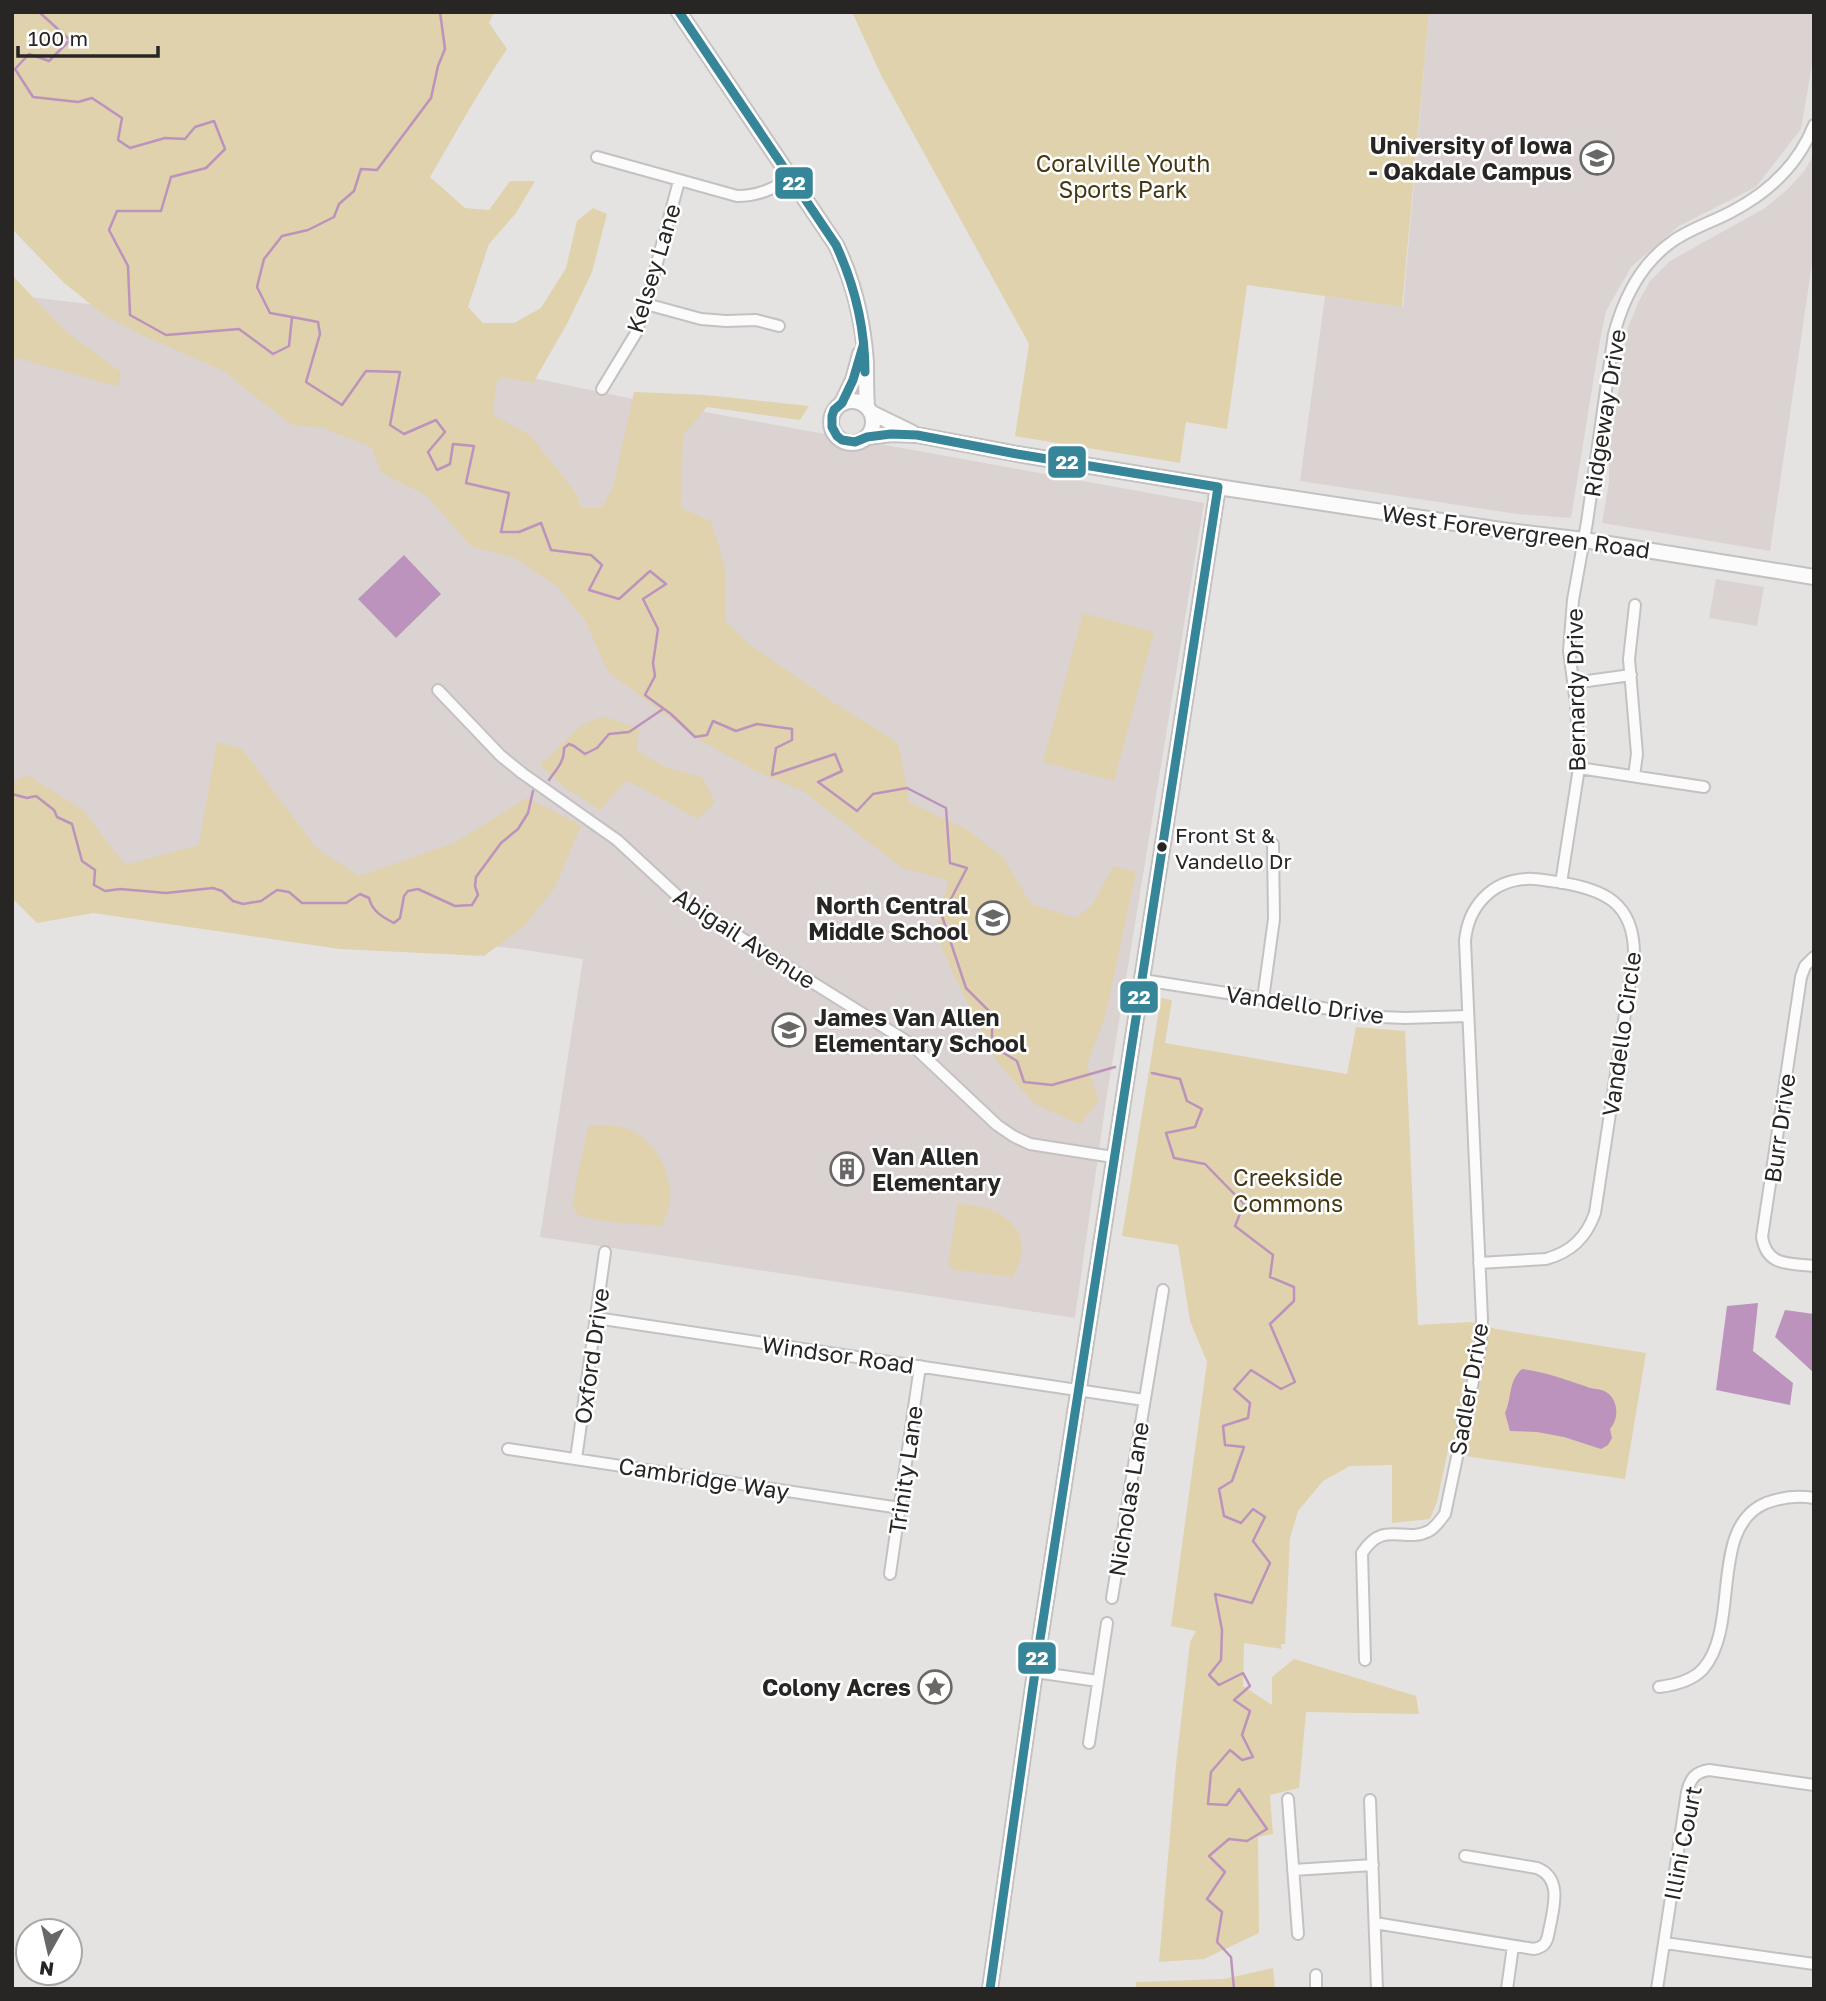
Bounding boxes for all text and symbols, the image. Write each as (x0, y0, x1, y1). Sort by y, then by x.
scale bar (18, 14, 158, 58)
text: 100 m (28, 25, 88, 51)
place label: University of Iowa - Oakdale Campus (1369, 131, 1572, 185)
school or university icon: University of Iowa - Oakdale Campus (1578, 139, 1616, 177)
park label: Coralville Youth Sports Park (1036, 149, 1210, 203)
line badge: 22 (774, 166, 814, 200)
text: 22 (782, 171, 806, 194)
street label: Kelsey Lane (620, 200, 686, 336)
street label: Ridgeway Drive (1577, 327, 1631, 499)
line badge: 22 (1047, 445, 1087, 479)
text: 22 (1055, 450, 1079, 473)
street label: West Forevergreen Road (1380, 498, 1652, 564)
street label: Bernardy Drive (1560, 608, 1590, 772)
place label: Front St & Vandello Dr (1175, 822, 1292, 874)
marker: Front St & Vandello Dr (1155, 840, 1169, 854)
street label: Abigail Avenue (669, 882, 821, 994)
place label: North Central Middle School (808, 891, 968, 945)
school or university icon: North Central Middle School (974, 899, 1012, 937)
street label: Vandello Circle (1596, 950, 1646, 1118)
street label: Vandello Drive (1224, 979, 1386, 1029)
line badge: 22 (1119, 980, 1159, 1014)
text: 22 (1127, 985, 1151, 1008)
place label: James Van Allen Elementary School (814, 1003, 1027, 1057)
school or university icon: James Van Allen Elementary School (770, 1011, 808, 1049)
street label: Burr Drive (1757, 1072, 1801, 1184)
place label: Van Allen Elementary (872, 1142, 1001, 1196)
building icon: Van Allen Elementary (828, 1150, 866, 1188)
park label: Creekside Commons (1233, 1163, 1343, 1217)
street label: Oxford Drive (568, 1286, 614, 1426)
street label: Sadler Drive (1443, 1321, 1493, 1457)
street label: Windsor Road (760, 1329, 916, 1379)
street label: Trinity Lane (882, 1404, 928, 1536)
street label: Nicholas Lane (1102, 1420, 1154, 1578)
street label: Cambridge Way (617, 1451, 791, 1505)
line badge: 22 (1017, 1641, 1057, 1675)
text: 22 (1025, 1646, 1049, 1669)
place icon: Colony Acres (916, 1668, 954, 1706)
place label: Colony Acres (762, 1673, 911, 1701)
street label: Illini Court (1657, 1783, 1707, 1903)
north arrow (14, 1917, 84, 1987)
text: N (38, 1957, 55, 1982)

